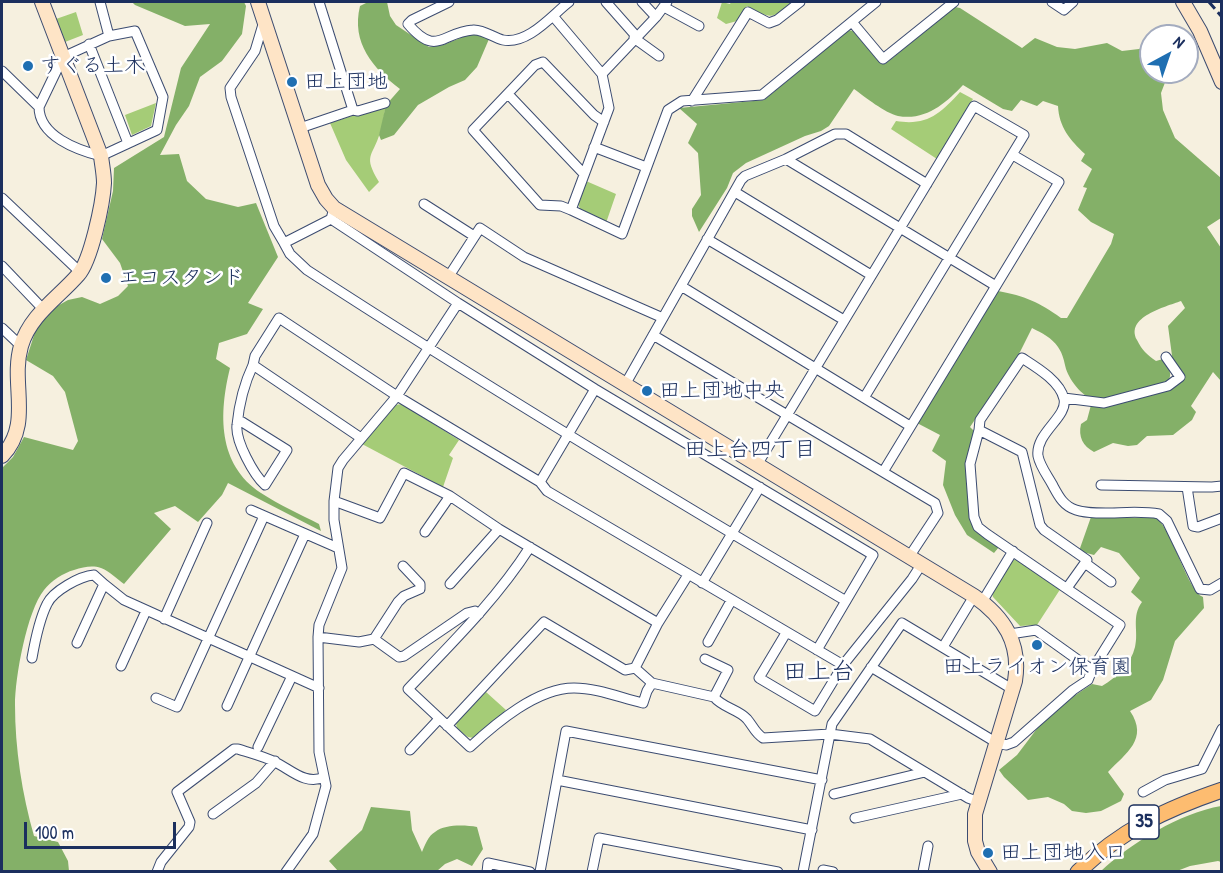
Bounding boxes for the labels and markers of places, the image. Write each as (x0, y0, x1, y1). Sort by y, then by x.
place label: すぐる土木 (40, 53, 145, 79)
marker: すぐる土木 (21, 59, 35, 73)
place label: 田上団地 (304, 69, 388, 95)
marker: 田上団地 (285, 75, 299, 89)
place label: エコスタンド (118, 265, 244, 291)
marker: エコスタンド (99, 271, 113, 285)
place label: 田上団地中央 (659, 378, 785, 404)
marker: 田上団地中央 (640, 384, 654, 398)
marker: 田上ライオン保育園 (1030, 638, 1044, 652)
place label: 田上ライオン保育園 (943, 654, 1131, 680)
place label: 田上団地入口 (1000, 840, 1126, 866)
marker: 田上団地入口 (981, 846, 995, 860)

